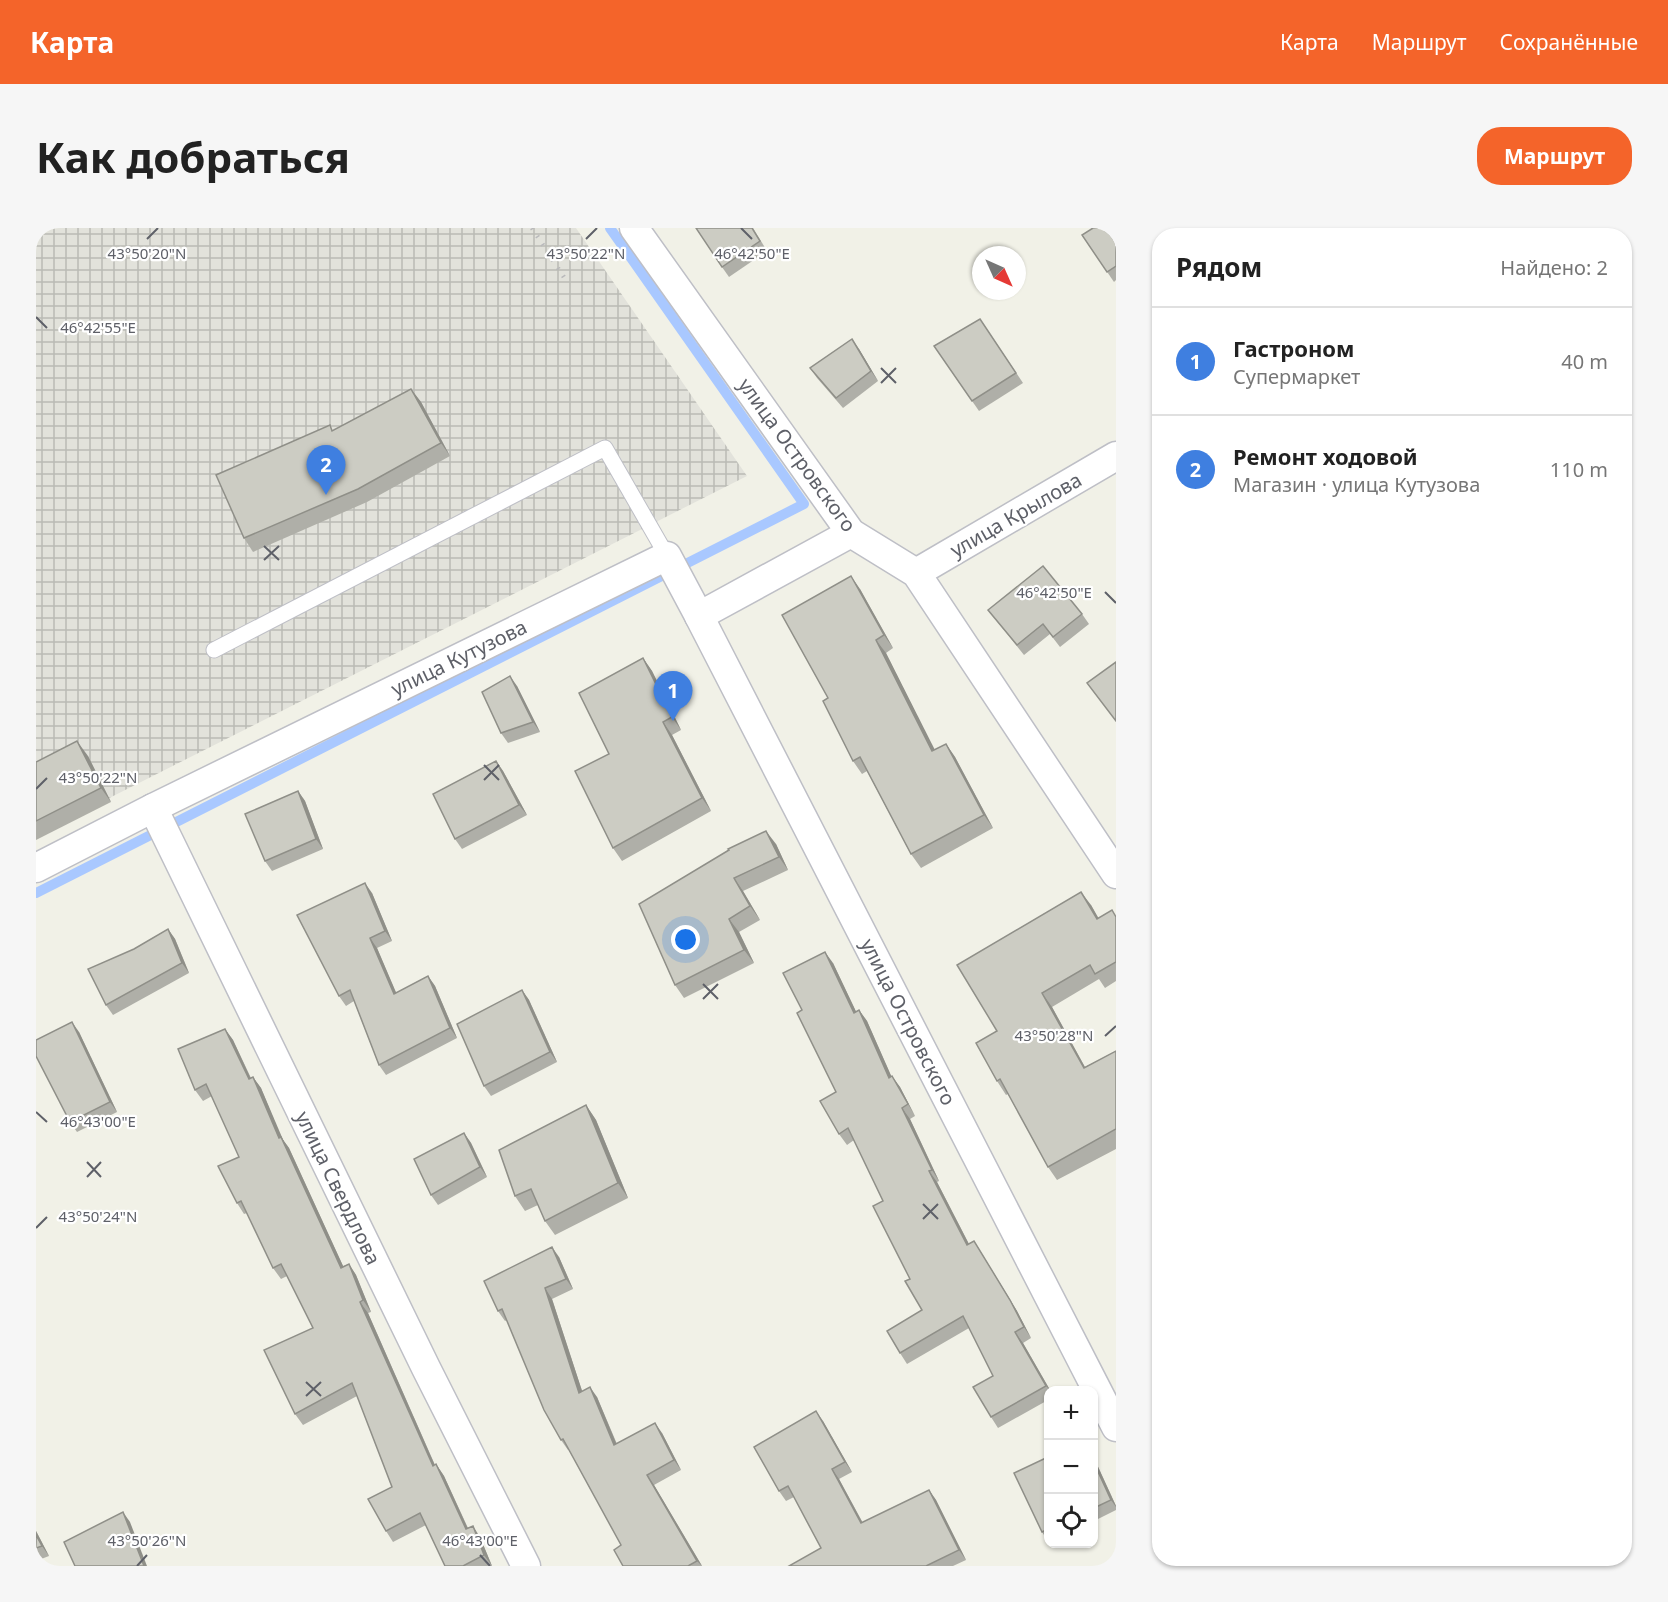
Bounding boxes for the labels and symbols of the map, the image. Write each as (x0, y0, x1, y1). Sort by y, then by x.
text: 43°50'20"N (108, 243, 186, 263)
text: 43°50'22"N (547, 243, 625, 263)
text: 46°42'50"E (714, 243, 790, 263)
north arrow (972, 246, 1026, 300)
text: 46°42'55"E (60, 317, 136, 337)
street label: улица Островского (732, 372, 862, 537)
pin: 2 (306, 446, 346, 495)
street label: улица Крылова (945, 466, 1086, 563)
text: 46°42'50"E (1016, 582, 1092, 602)
street label: улица Кутузова (386, 613, 531, 702)
pin: 1 (654, 672, 692, 721)
text: 43°50'22"N (59, 767, 137, 787)
your location (671, 925, 700, 954)
street label: улица Островского (855, 934, 962, 1110)
text: 43°50'28"N (1015, 1025, 1093, 1045)
street label: улица Свердлова (290, 1107, 387, 1269)
text: 46°43'00"E (60, 1111, 136, 1131)
text: 43°50'24"N (59, 1206, 137, 1226)
text: 43°50'26"N (108, 1530, 186, 1550)
text: 46°43'00"E (442, 1530, 518, 1550)

